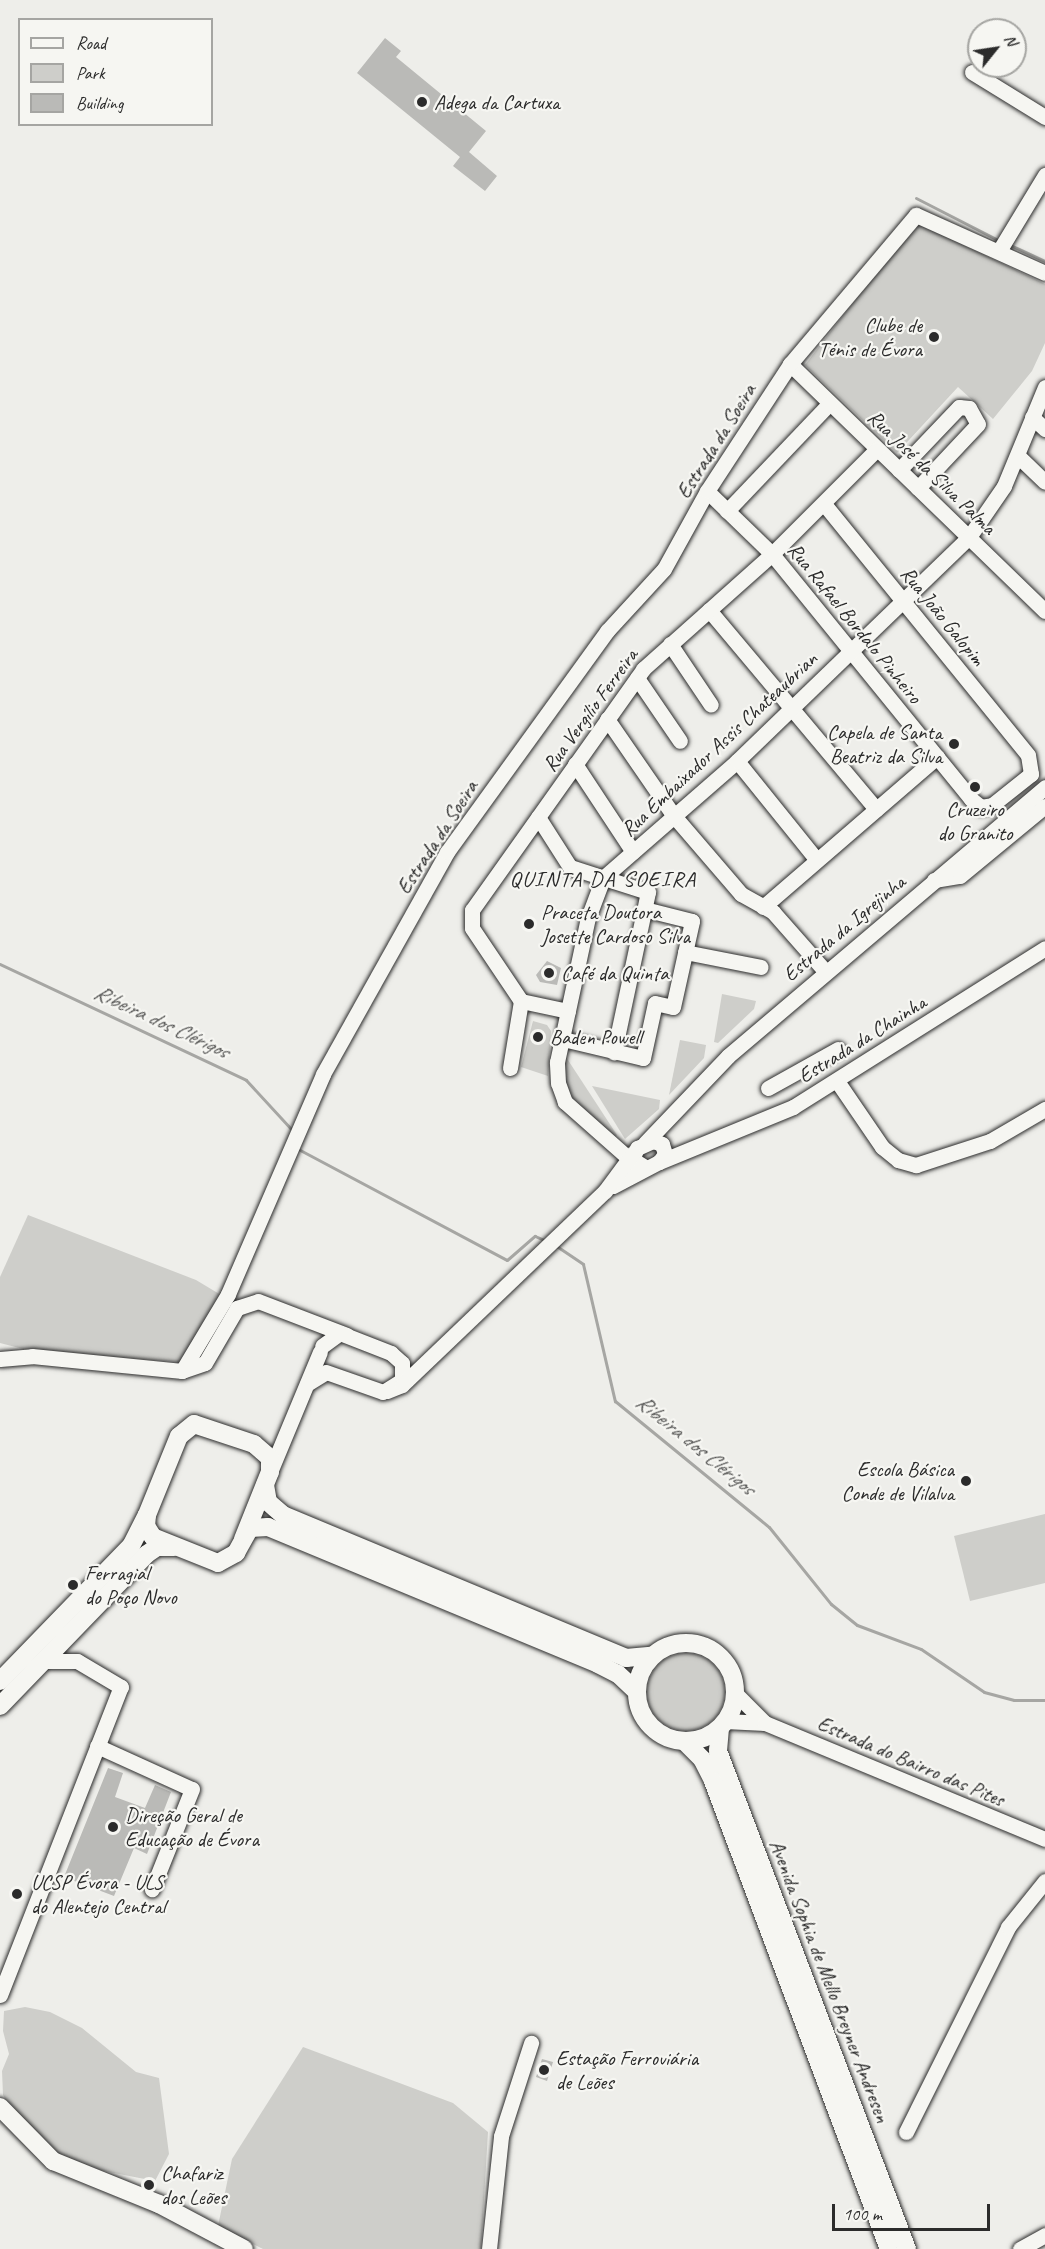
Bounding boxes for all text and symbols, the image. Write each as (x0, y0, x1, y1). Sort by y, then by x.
legend (18, 18, 213, 126)
north arrow (967, 18, 1027, 78)
text: N (1000, 31, 1022, 49)
text: Road (76, 32, 106, 54)
text: Park (76, 62, 105, 84)
place label: Adega da Cartuxa (434, 89, 560, 115)
text: Building (76, 92, 123, 114)
marker: Adega da Cartuxa (415, 95, 429, 109)
place label: Clube de Ténis de Évora (818, 312, 922, 362)
marker: Clube de Ténis de Évora (927, 330, 941, 344)
street label: Estrada da Soeira (671, 379, 761, 503)
street label: Rua José da Silva Palma (863, 404, 1001, 540)
street label: Rua Rafael Bordalo Pinheiro (782, 538, 928, 708)
street label: Rua João Galopim (895, 561, 991, 671)
street label: Rua Vergílio Ferreira (537, 644, 643, 776)
street label: Rua Embaixador Assis Chateaubrian (615, 646, 823, 842)
place label: Capela de Santa Beatriz da Silva (827, 719, 942, 769)
marker: Capela de Santa Beatriz da Silva (947, 737, 961, 751)
street label: Estrada da Soeira (391, 775, 483, 899)
marker: Cruzeiro do Granito (968, 780, 982, 794)
place label: Cruzeiro do Granito (937, 796, 1013, 846)
district label: QUINTA DA SOEIRA (510, 867, 696, 893)
street label: Estrada da Igrejinha (778, 869, 910, 987)
place label: Praceta Doutora Josette Cardoso Silva (541, 899, 690, 949)
marker: Praceta Doutora Josette Cardoso Silva (522, 917, 536, 931)
place label: Café da Quinta (561, 960, 668, 986)
marker: Café da Quinta (542, 966, 556, 980)
water label: Ribeira dos Clérigos (90, 979, 232, 1065)
street label: Estrada da Chainha (793, 989, 931, 1089)
place label: Baden Powell (550, 1024, 641, 1050)
marker: Baden Powell (531, 1030, 545, 1044)
water label: Ribeira dos Clérigos (630, 1389, 760, 1501)
place label: Escola Básica Conde de Vilalva (842, 1456, 954, 1506)
marker: Escola Básica Conde de Vilalva (959, 1474, 973, 1488)
place label: Ferragial do Poço Novo (85, 1560, 177, 1610)
marker: Ferragial do Poço Novo (66, 1578, 80, 1592)
street label: Estrada do Bairro das Pites (814, 1710, 1008, 1812)
place label: Direção Geral de Educação de Évora (125, 1802, 259, 1852)
marker: Direção Geral de Educação de Évora (106, 1820, 120, 1834)
street label: Avenida Sophia de Mello Breyner Andresen (764, 1836, 896, 2126)
place label: UCSP Évora - ULS do Alentejo Central (31, 1869, 165, 1919)
marker: UCSP Évora - ULS do Alentejo Central (8, 1885, 26, 1903)
place label: Estação Ferroviária de Leões (556, 2045, 698, 2095)
marker: Estação Ferroviária de Leões (537, 2063, 551, 2077)
place label: Chafariz dos Leões (161, 2160, 226, 2210)
marker: Chafariz dos Leões (142, 2178, 156, 2192)
scale bar (835, 2192, 992, 2230)
text: 100 m (843, 2203, 882, 2225)

